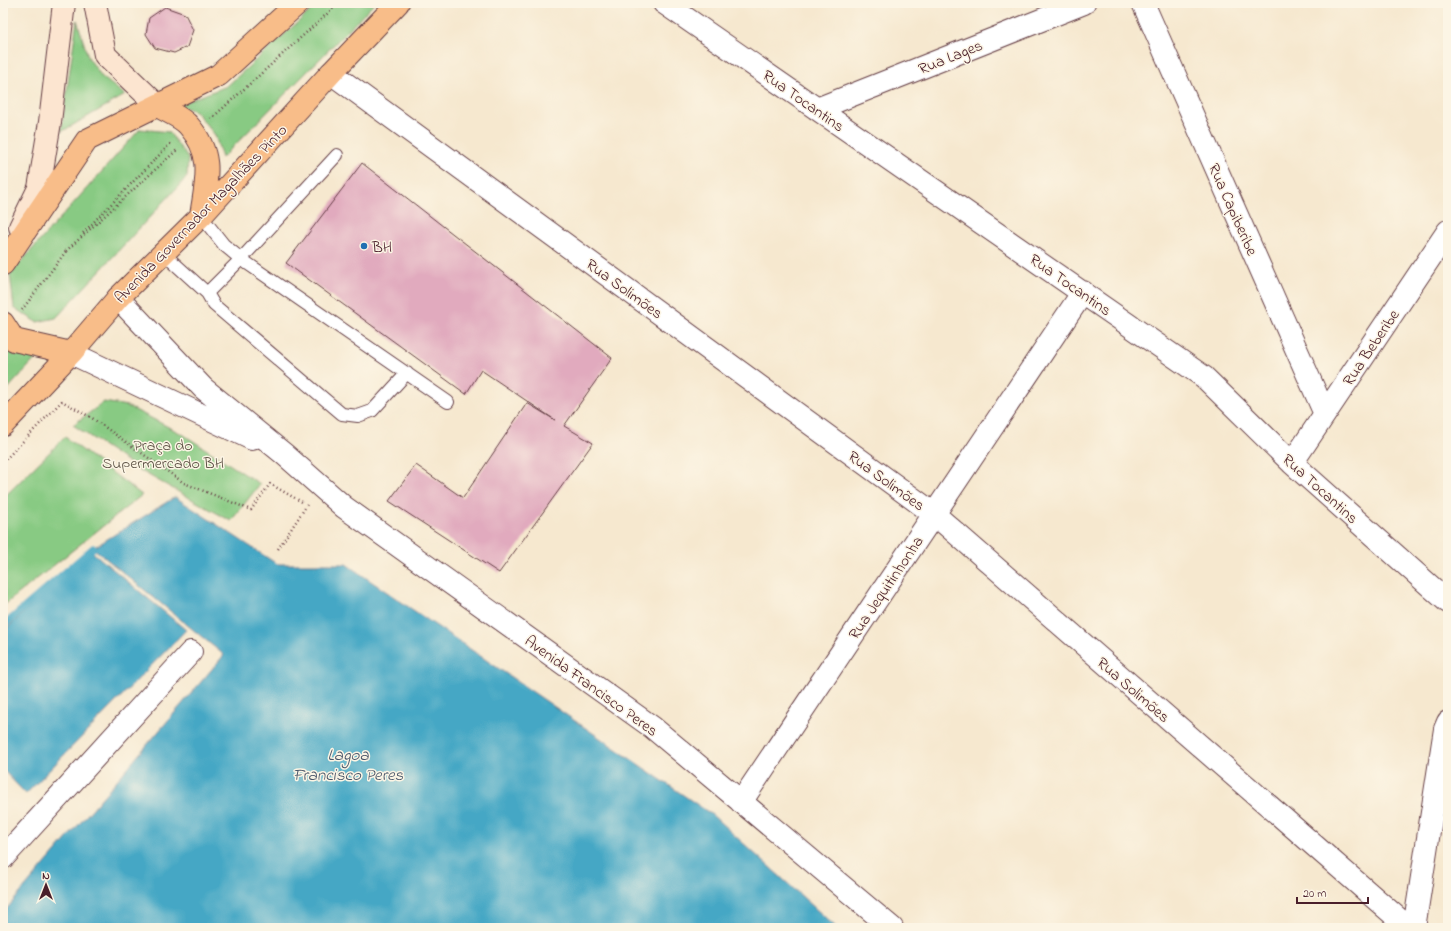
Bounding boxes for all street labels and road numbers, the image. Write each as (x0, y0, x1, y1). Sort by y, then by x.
street label: Rua Lages (915, 34, 987, 82)
street label: Rua Tocantins (757, 64, 849, 139)
street label: Avenida Governador Magalhães Pinto (109, 119, 294, 309)
street label: Rua Capiberibe (1201, 160, 1264, 261)
street label: Rua Tocantins (1024, 248, 1116, 323)
street label: Rua Solimões (580, 253, 667, 326)
street label: Rua Beberibe (1337, 304, 1407, 391)
street label: Rua Solimões (842, 445, 929, 518)
street label: Rua Tocantins (1276, 449, 1363, 530)
street label: Rua Jequitinhonha (843, 531, 930, 645)
street label: Avenida Francisco Peres (519, 630, 663, 743)
street label: Rua Solimões (1091, 652, 1175, 729)

